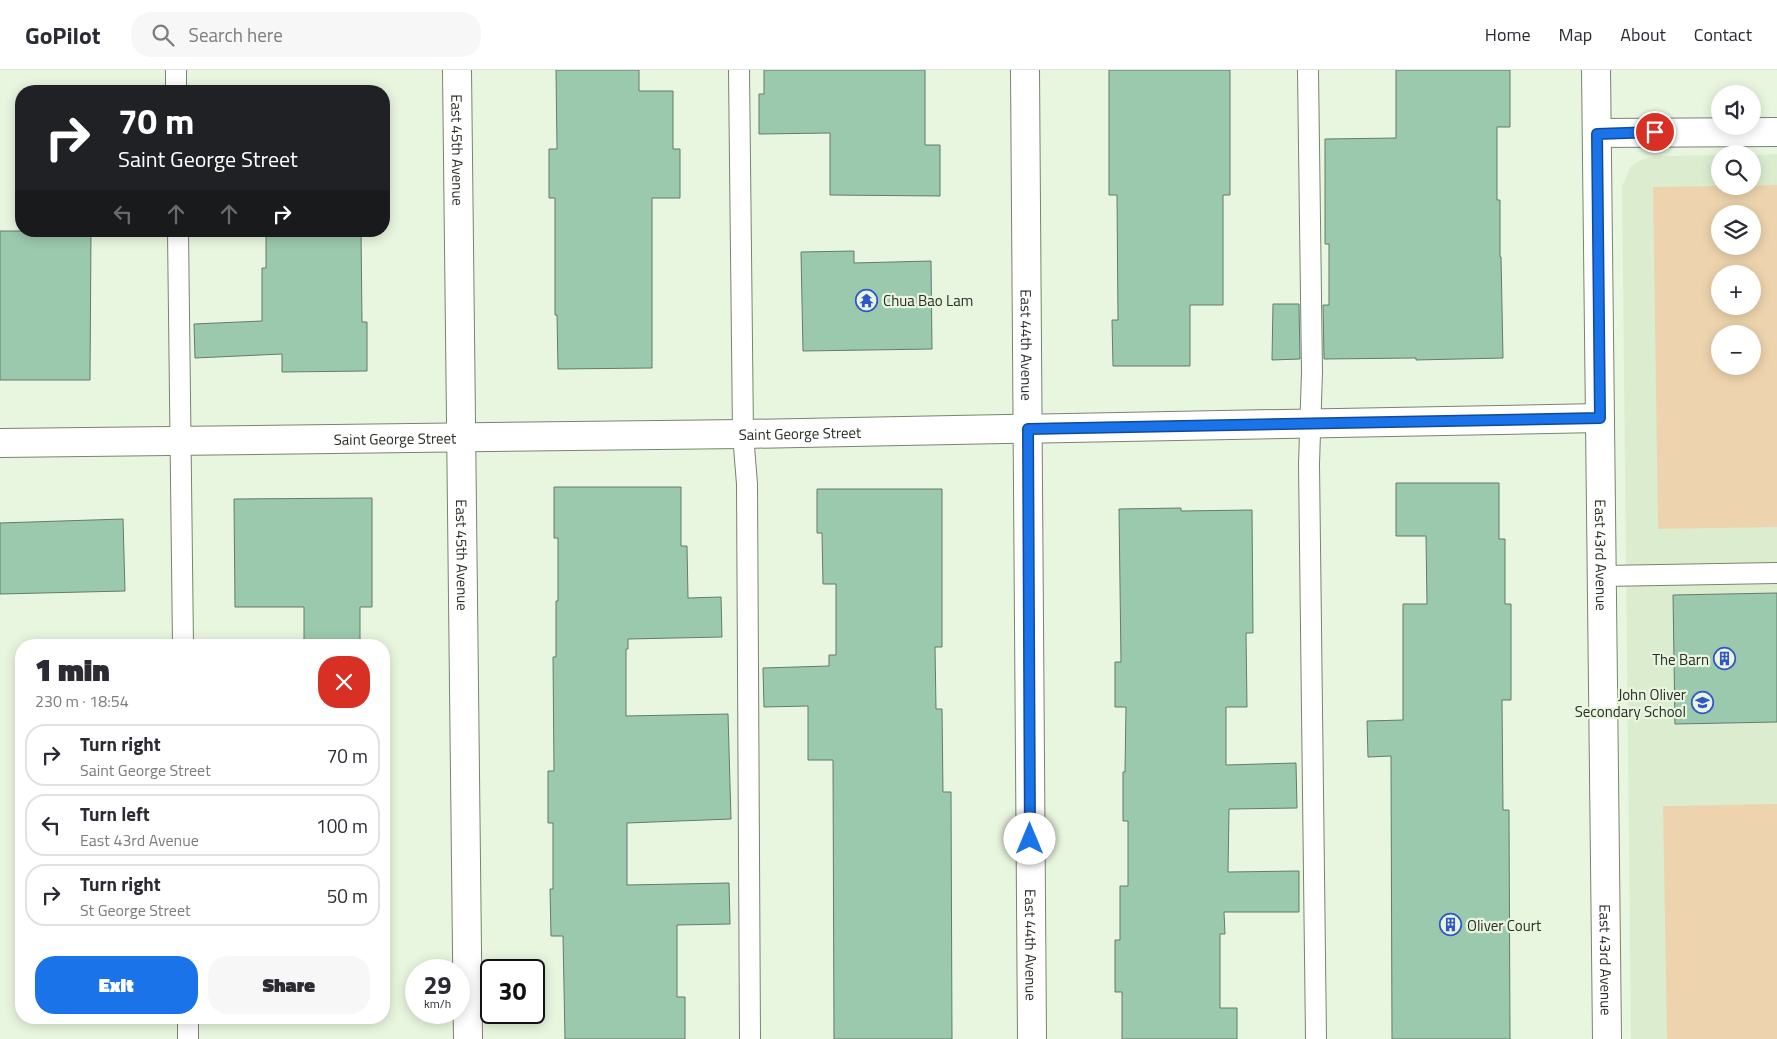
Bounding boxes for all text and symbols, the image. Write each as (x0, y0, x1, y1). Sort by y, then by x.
search box (131, 12, 481, 57)
text: GoPilot (25, 17, 101, 53)
text: Search here (189, 20, 283, 49)
icon: search (149, 21, 177, 49)
text: Home (1485, 21, 1531, 48)
text: Map (1559, 21, 1592, 48)
text: About (1620, 21, 1666, 48)
text: Contact (1694, 21, 1752, 48)
map controls (1711, 85, 1761, 375)
button: sound (1711, 85, 1761, 135)
text: 70 m (118, 94, 194, 148)
street label: East 45th Avenue (446, 94, 470, 206)
icon: right (35, 105, 100, 170)
pin (1634, 111, 1676, 153)
icon: arrive (1641, 118, 1669, 146)
text: Saint George Street (118, 142, 298, 176)
button: search (1711, 145, 1761, 195)
icon: left (109, 200, 137, 228)
icon: ahead (162, 200, 190, 228)
icon: ahead (215, 200, 243, 228)
icon: right (268, 200, 296, 228)
button: layers (1711, 205, 1761, 255)
button: + (1711, 265, 1761, 315)
temple icon: Chua Bao Lam (855, 288, 879, 312)
place label: Chua Bao Lam (883, 289, 973, 312)
street label: East 44th Avenue (1015, 289, 1039, 401)
button: − (1711, 325, 1761, 375)
street label: Saint George Street (738, 420, 862, 446)
street label: Saint George Street (333, 426, 457, 450)
street label: East 45th Avenue (450, 499, 475, 611)
street label: East 43rd Avenue (1589, 499, 1614, 611)
text: 1 min (35, 647, 110, 693)
building icon: The Barn (1713, 647, 1737, 671)
place label: The Barn (1652, 648, 1709, 671)
button: close (318, 656, 370, 708)
place label: John Oliver Secondary School (1575, 683, 1686, 723)
text: 230 m · 18:54 (35, 689, 129, 713)
school or university icon: John Oliver Secondary School (1690, 691, 1714, 715)
text: Turn right (80, 729, 161, 758)
icon: right (37, 741, 65, 769)
text: 70 m (327, 741, 368, 770)
text: Saint George Street (80, 758, 211, 782)
text: Turn left (80, 799, 150, 828)
icon: left (37, 811, 65, 839)
text: 100 m (316, 811, 368, 840)
position arrow (1003, 812, 1055, 864)
text: East 43rd Avenue (80, 828, 199, 852)
text: Turn right (80, 869, 161, 898)
icon: right (37, 881, 65, 909)
text: 50 m (327, 881, 368, 910)
street label: East 44th Avenue (1019, 889, 1043, 1001)
text: St George Street (80, 898, 191, 922)
street label: East 43rd Avenue (1594, 904, 1618, 1016)
building icon: Oliver Court (1439, 913, 1463, 937)
place label: Oliver Court (1467, 914, 1542, 937)
button: Exit (35, 956, 198, 1014)
button: Share (208, 956, 370, 1014)
speed limit sign: 30 (480, 959, 545, 1024)
text: 29 (423, 966, 452, 1004)
text: km/h (424, 994, 451, 1013)

